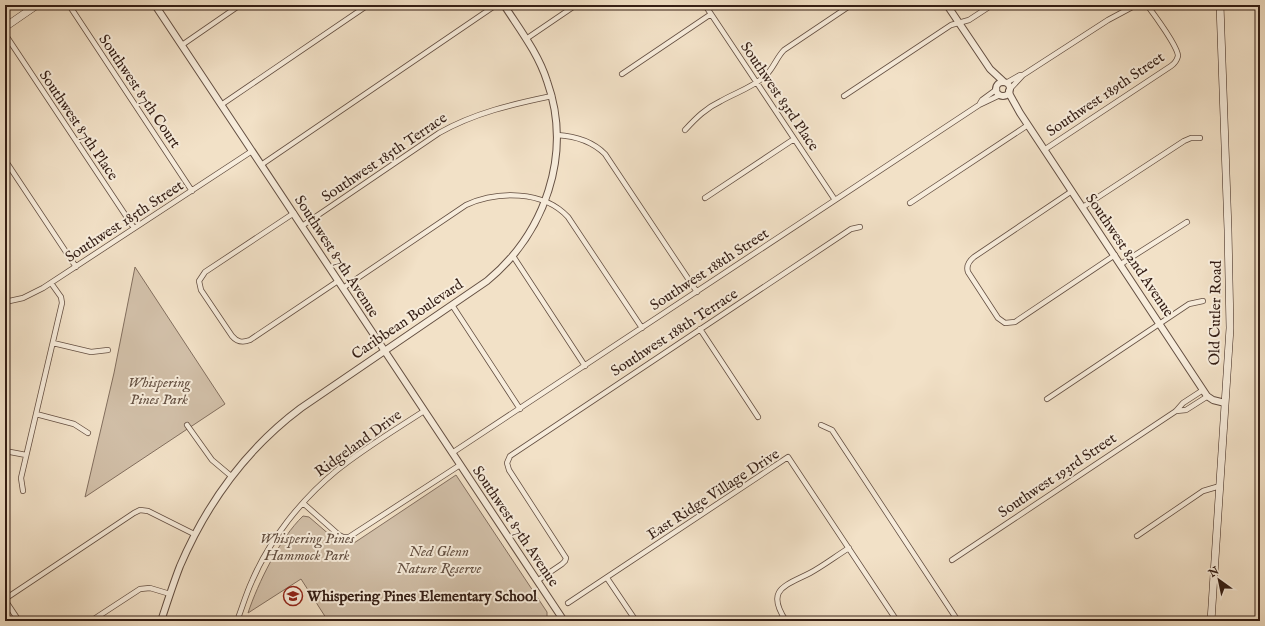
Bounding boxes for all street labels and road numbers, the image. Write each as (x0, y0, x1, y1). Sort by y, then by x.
street label: Southwest 87th Court (94, 31, 185, 152)
street label: Southwest 83rd Place (736, 38, 823, 155)
street label: Southwest 189th Street (1043, 48, 1168, 141)
street label: Southwest 87th Place (35, 67, 122, 184)
street label: Southwest 185th Terrace (318, 108, 451, 207)
street label: Southwest 185th Street (62, 176, 187, 267)
street label: Southwest 82nd Avenue (1081, 190, 1178, 321)
street label: Southwest 87th Avenue (290, 192, 383, 321)
street label: Southwest 188th Street (646, 224, 772, 315)
street label: Old Cutler Road (1205, 259, 1226, 366)
street label: Caribbean Boulevard (348, 274, 468, 364)
street label: Southwest 188th Terrace (607, 284, 742, 381)
street label: Ridgeland Drive (311, 405, 406, 481)
street label: Southwest 193rd Street (995, 429, 1120, 522)
street label: East Ridge Village Drive (644, 444, 783, 544)
street label: Southwest 87th Avenue (468, 462, 563, 591)

